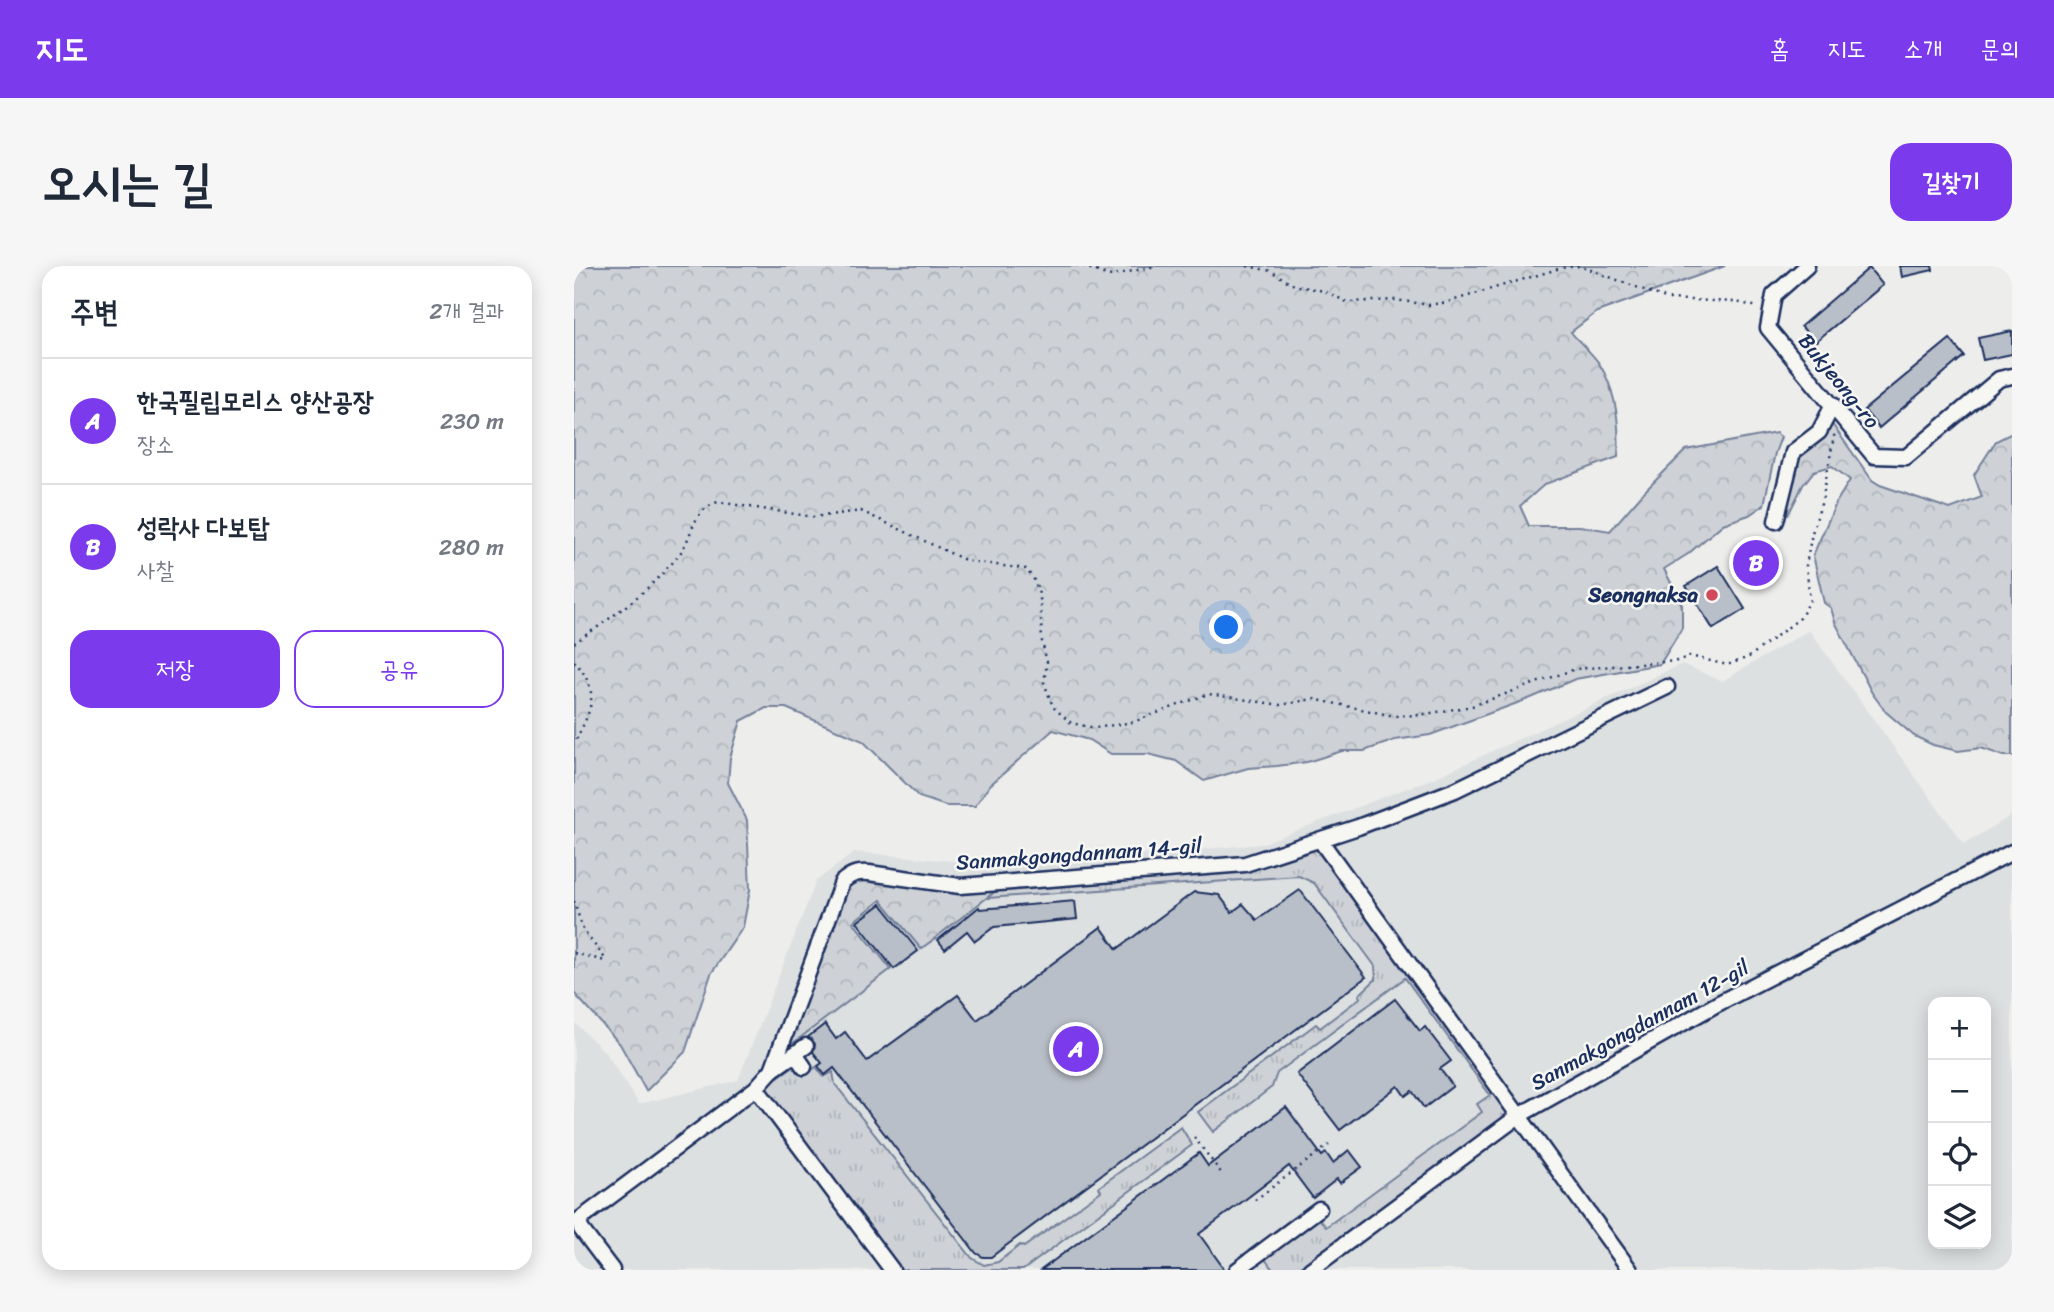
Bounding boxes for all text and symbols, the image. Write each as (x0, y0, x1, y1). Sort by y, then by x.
text: 지도 (35, 20, 88, 78)
text: 홈 (1770, 28, 1789, 70)
text: 지도 (1827, 28, 1866, 70)
text: 소개 (1904, 28, 1942, 70)
text: 문의 (1980, 28, 2019, 70)
text: 오시는 길 (42, 139, 212, 226)
button: 길찾기 (1890, 143, 2012, 221)
text: 주변 (70, 285, 118, 339)
text: 2개 결과 (429, 291, 504, 332)
street label: Bukjeong-ro (1788, 324, 1890, 438)
text: 한국필립모리스 양산공장 (137, 378, 374, 424)
text: A (85, 401, 101, 442)
text: 230 m (440, 401, 504, 442)
text: 장소 (137, 424, 174, 465)
text: 성락사 다보탑 (137, 504, 269, 550)
text: B (86, 527, 100, 568)
text: 280 m (439, 527, 504, 568)
pin: B (1733, 537, 1779, 589)
text: 사찰 (137, 550, 174, 591)
place label: Seongnaksa (1587, 576, 1698, 614)
marker: Seongnaksa (1704, 587, 1720, 603)
your location (1209, 610, 1243, 644)
button: 저장 (70, 630, 280, 708)
button: 공유 (294, 630, 504, 708)
street label: Sanmakgongdannam 14-gil (955, 826, 1204, 882)
street label: Sanmakgongdannam 12-gil (1523, 948, 1757, 1101)
map controls (1928, 997, 1991, 1249)
button: + (1928, 997, 1991, 1060)
pin: A (1053, 1023, 1099, 1075)
button: − (1928, 1060, 1991, 1123)
button: locate (1928, 1123, 1991, 1186)
button: layers (1928, 1186, 1991, 1249)

